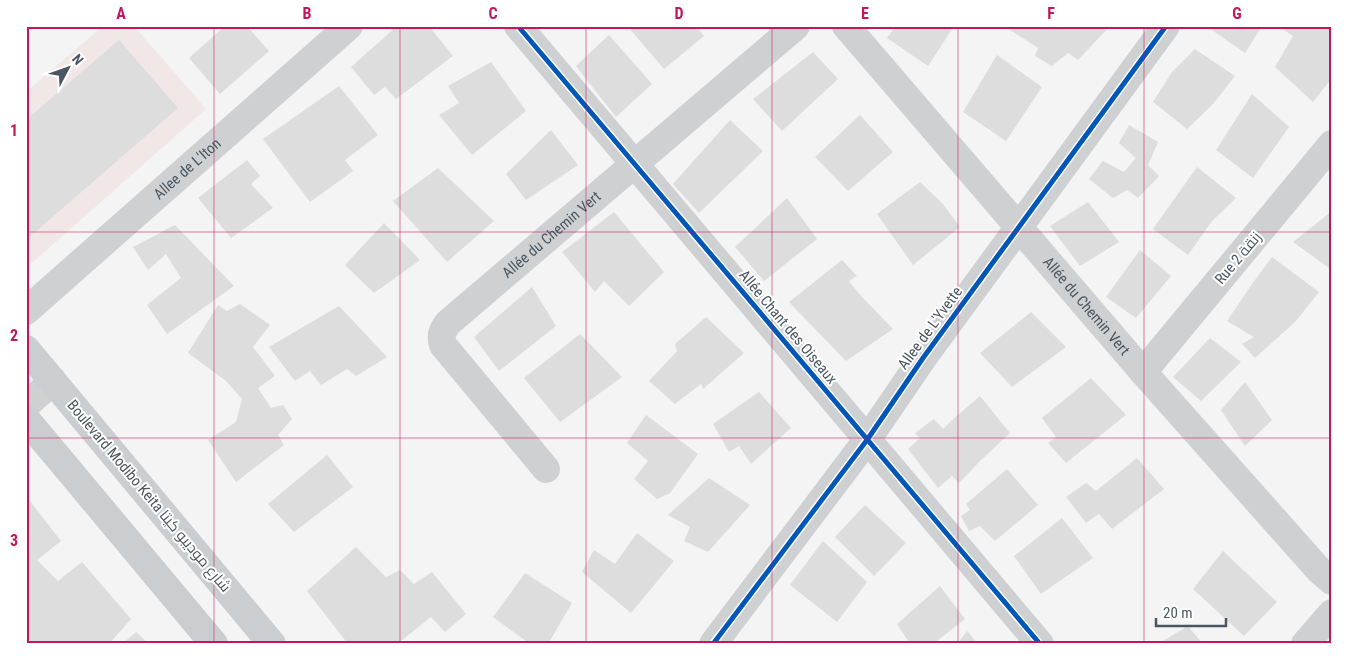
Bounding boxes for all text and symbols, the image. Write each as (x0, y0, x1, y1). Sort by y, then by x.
text: A (116, 4, 126, 23)
text: B (303, 4, 312, 23)
text: C (488, 4, 498, 23)
text: D (674, 4, 684, 23)
text: E (861, 4, 869, 23)
text: F (1047, 4, 1055, 23)
text: G (1232, 4, 1242, 23)
north arrow (42, 42, 92, 92)
text: N (69, 51, 87, 68)
text: 1 (10, 121, 18, 140)
street label: Allee de L'Iton (150, 134, 225, 203)
street label: Allée du Chemin Vert (498, 188, 605, 282)
street label: Rue 2 زنقة (1211, 228, 1265, 288)
street label: Allée du Chemin Vert (1039, 253, 1134, 359)
street label: Allée Chant des Oiseaux (735, 266, 841, 388)
street label: Allee de L'Yvette (894, 283, 966, 373)
text: 2 (10, 326, 18, 345)
street label: Boulevard Modibo Keita شارع موديبو كيتا (62, 396, 235, 597)
text: 3 (10, 531, 18, 550)
scale bar (1156, 595, 1226, 627)
text: 20 m (1163, 604, 1193, 622)

